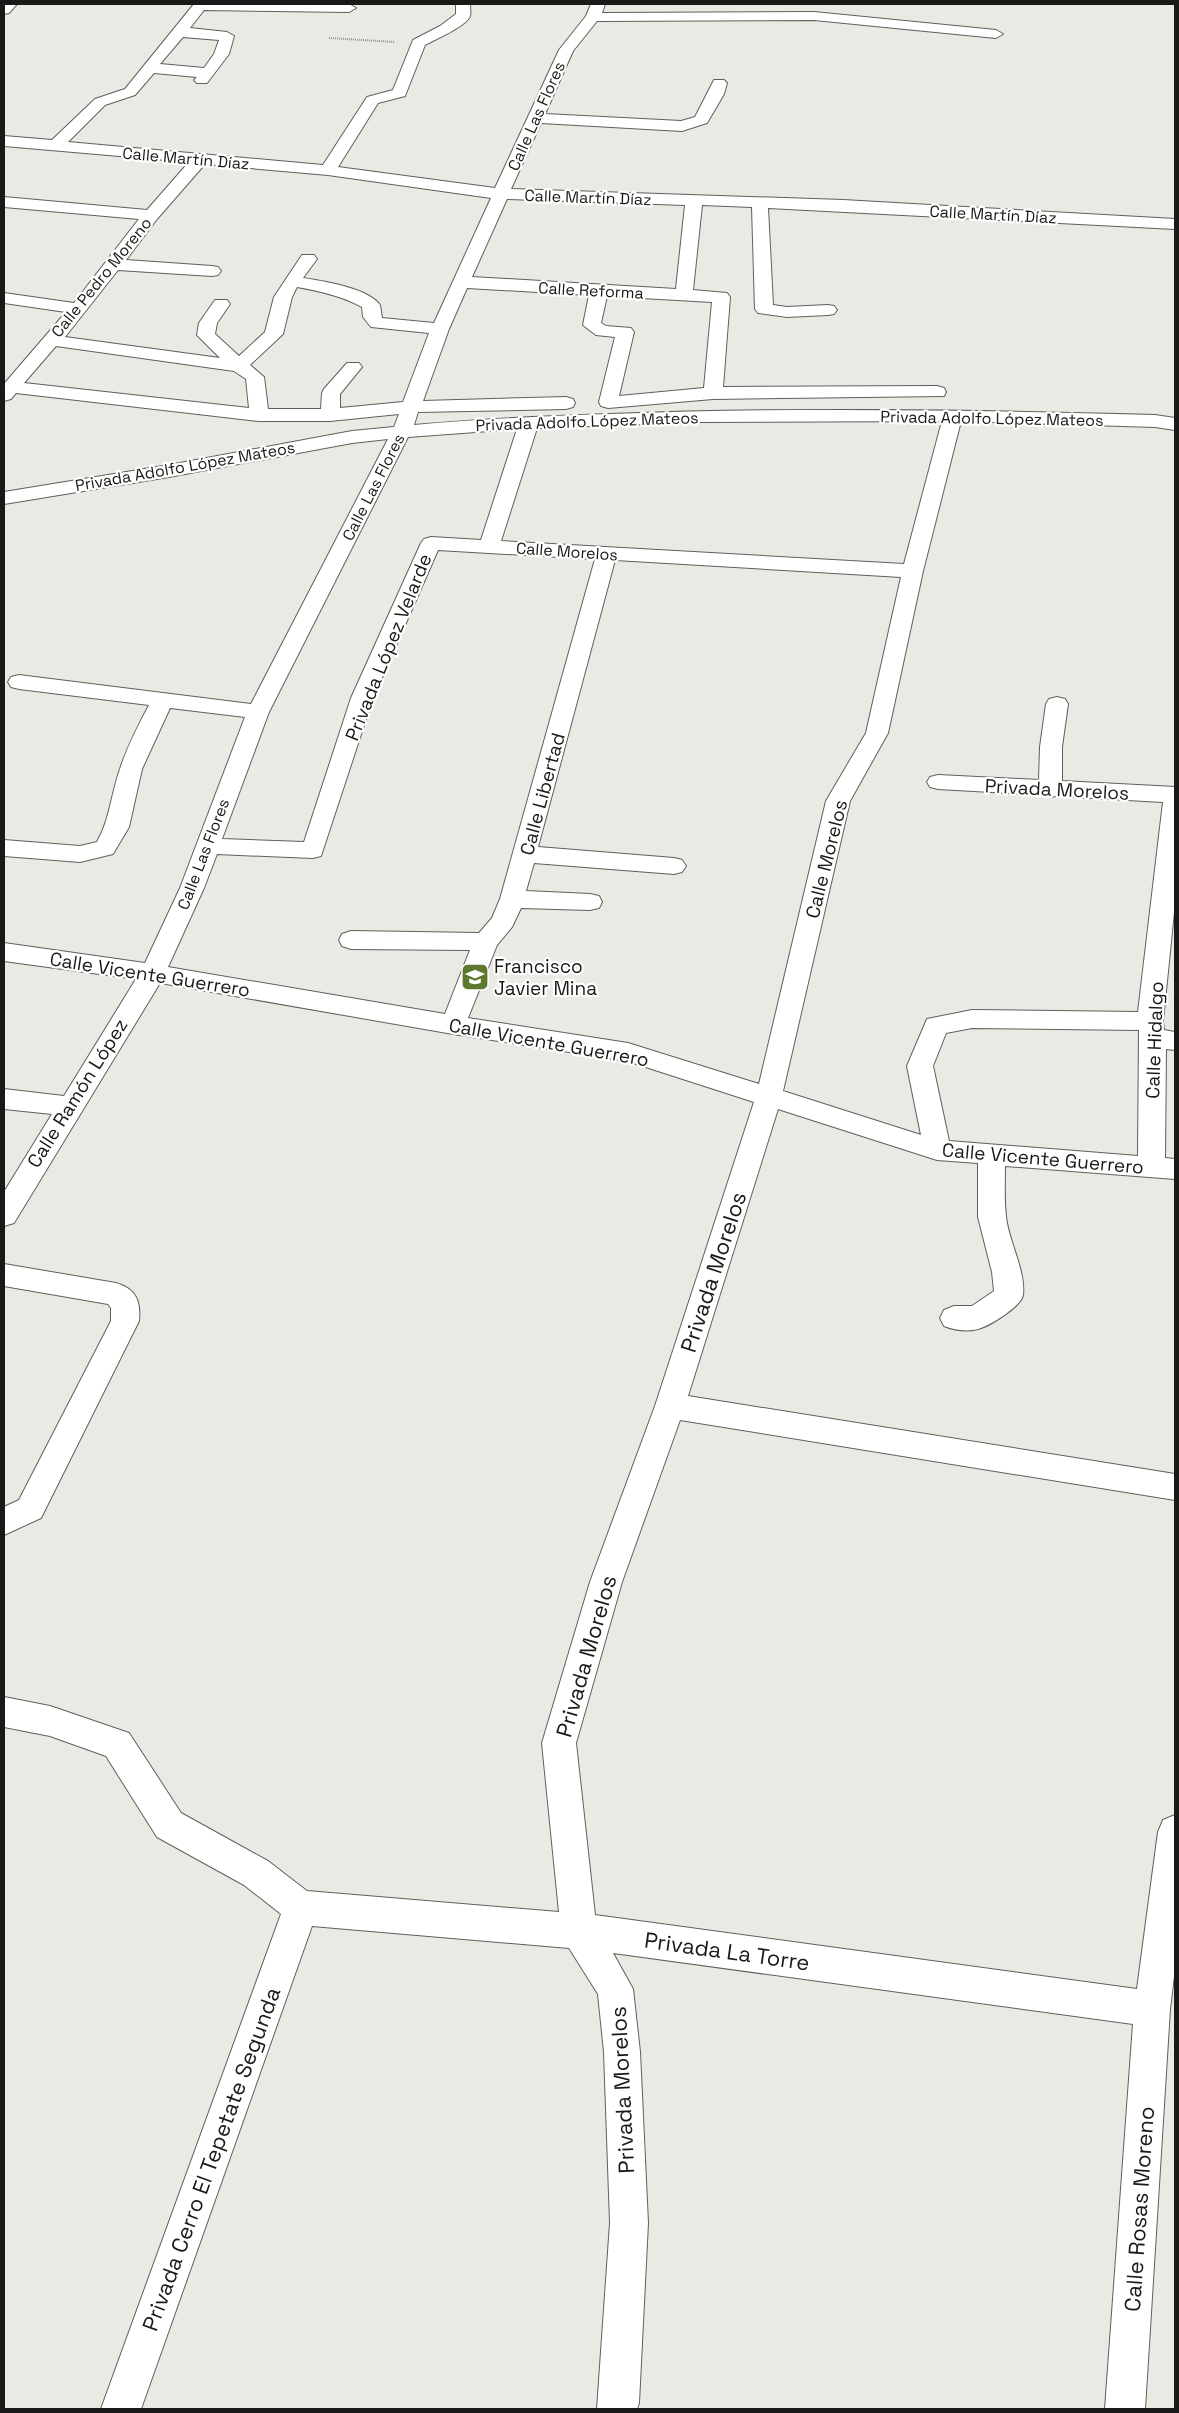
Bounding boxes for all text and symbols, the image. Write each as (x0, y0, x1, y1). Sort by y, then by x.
street label: Calle Las Flores (503, 58, 570, 174)
street label: Calle Martín Díaz (122, 142, 250, 175)
street label: Calle Martín Díaz (524, 185, 652, 210)
street label: Calle Martín Díaz (929, 201, 1057, 228)
street label: Calle Pedro Moreno (47, 213, 156, 342)
street label: Calle Reforma (538, 277, 644, 304)
street label: Privada Adolfo López Mateos (880, 406, 1104, 431)
street label: Privada Adolfo López Mateos (475, 407, 699, 436)
street label: Calle Las Flores (337, 430, 409, 544)
street label: Privada Adolfo López Mateos (73, 437, 297, 496)
street label: Calle Morelos (515, 537, 619, 566)
street label: Privada López Velarde (339, 550, 437, 745)
street label: Calle Libertad (514, 730, 571, 858)
street label: Privada Morelos (984, 773, 1130, 806)
street label: Calle Las Flores (173, 796, 234, 913)
street label: Calle Morelos (800, 797, 853, 921)
street label: Calle Vicente Guerrero (48, 946, 252, 1003)
place label: Francisco Javier Mina (494, 954, 597, 1001)
school or university icon: Francisco Javier Mina (460, 962, 490, 992)
street label: Calle Hidalgo (1140, 981, 1169, 1099)
street label: Calle Vicente Guerrero (447, 1013, 651, 1072)
street label: Calle Ramón López (21, 1014, 133, 1172)
street label: Calle Vicente Guerrero (941, 1137, 1145, 1180)
street label: Privada Morelos (674, 1188, 752, 1356)
street label: Privada Morelos (549, 1572, 623, 1740)
street label: Privada La Torre (643, 1926, 811, 1976)
street label: Privada Cerro El Tepetate Segunda (136, 1983, 287, 2335)
street label: Privada Morelos (604, 2006, 640, 2174)
street label: Calle Rosas Moreno (1118, 2105, 1160, 2313)

